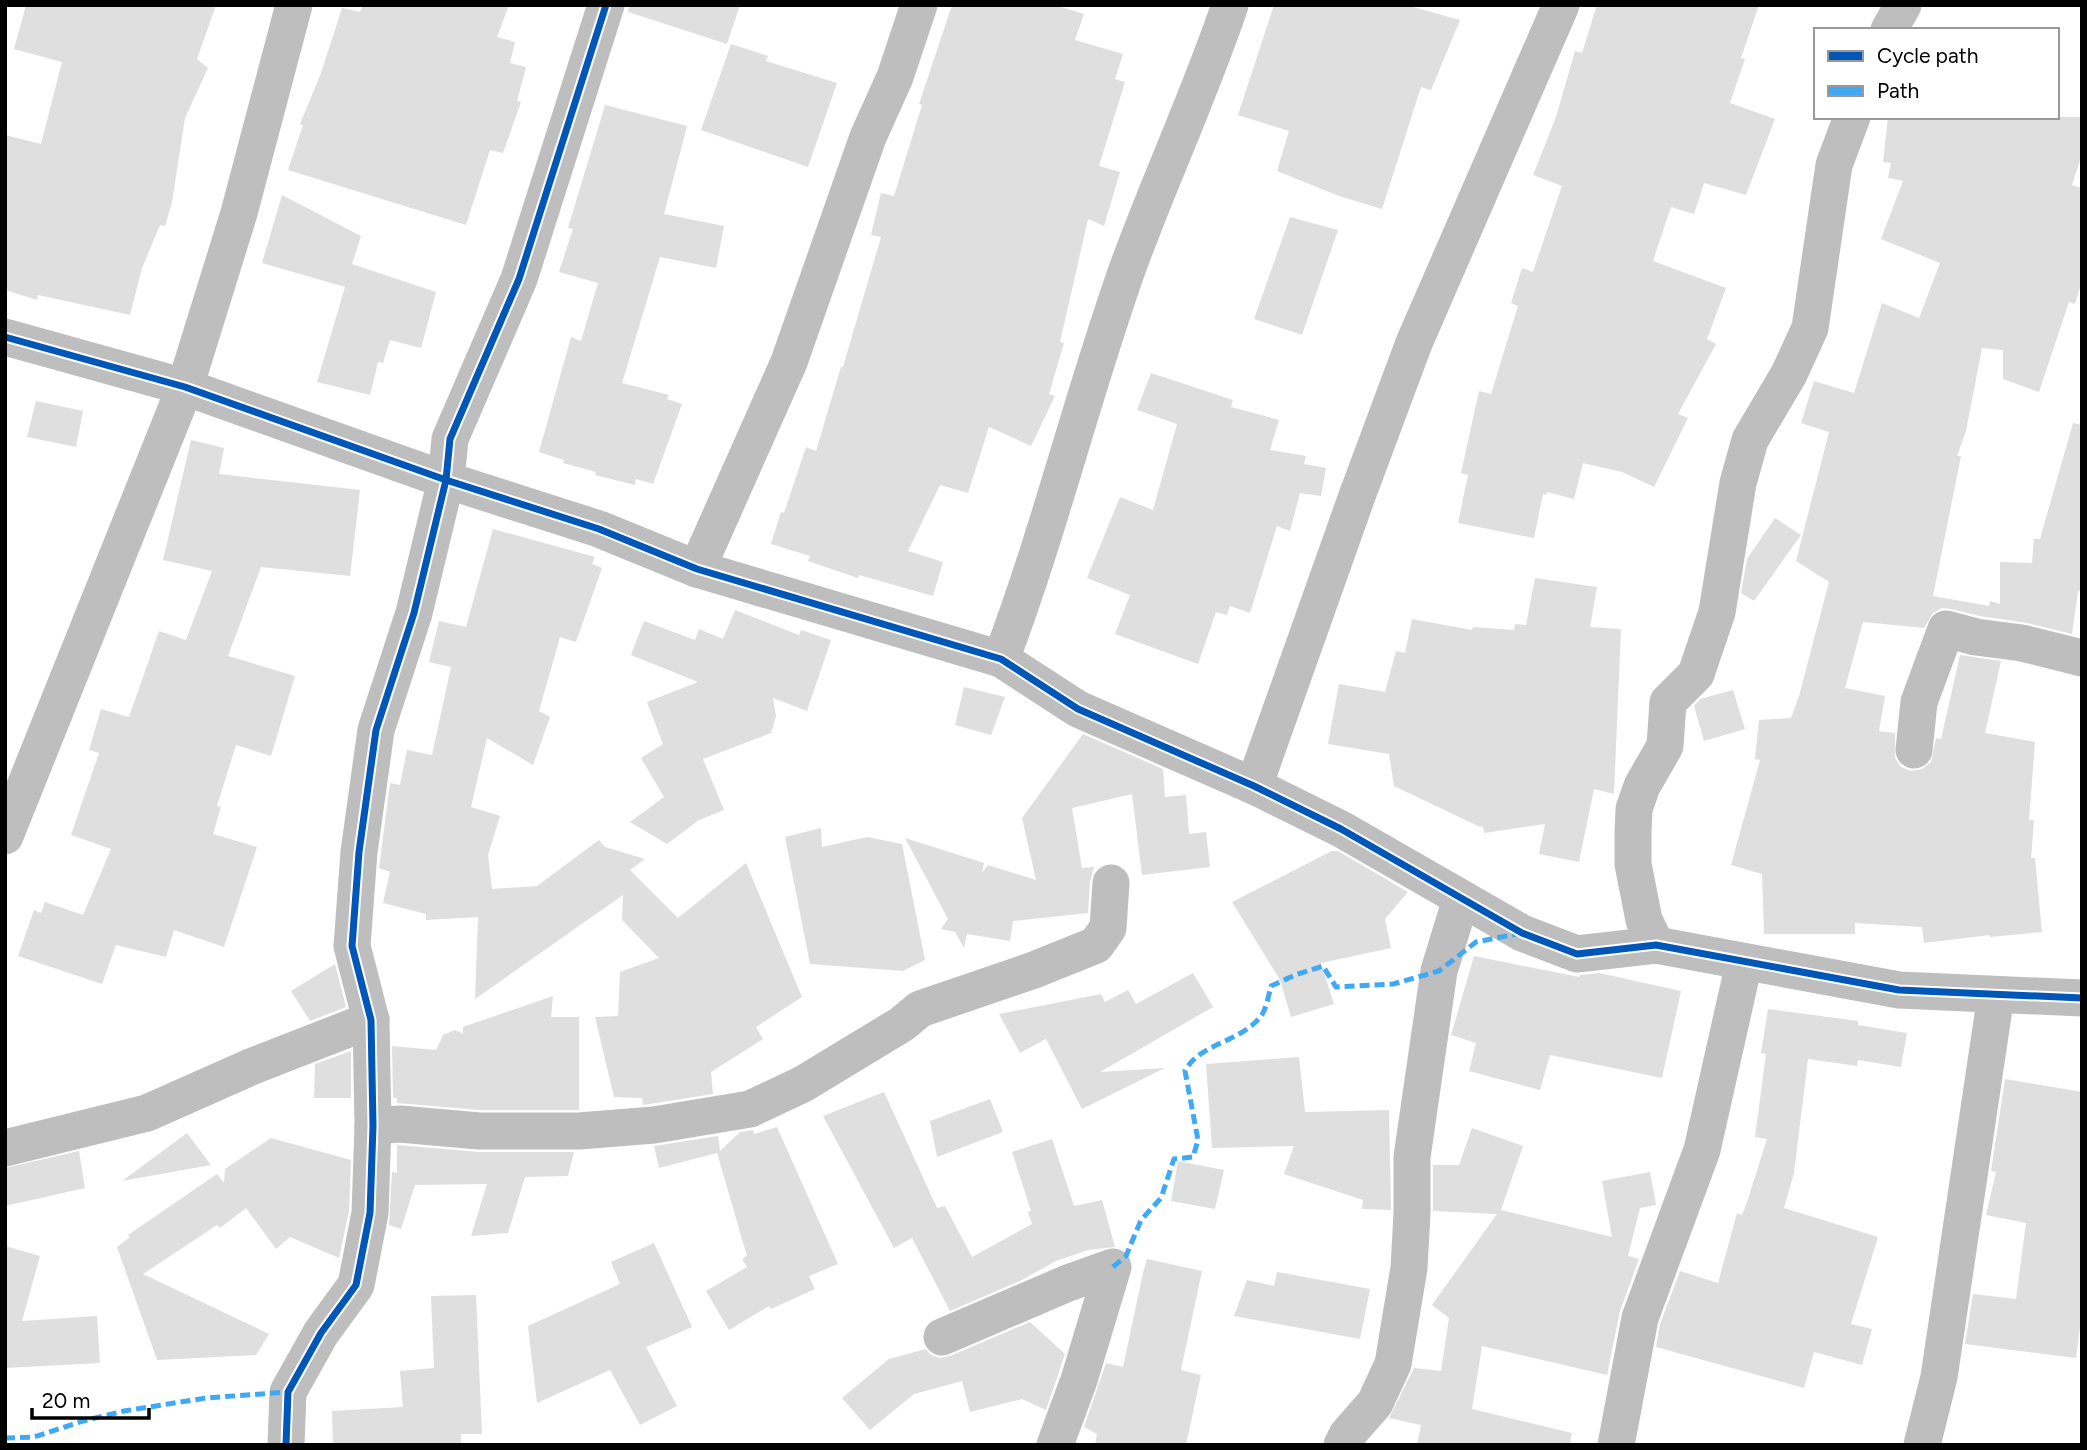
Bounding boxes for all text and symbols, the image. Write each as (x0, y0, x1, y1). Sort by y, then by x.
legend (1814, 28, 2059, 119)
text: Cycle path (1877, 43, 1978, 68)
text: Path (1877, 78, 1919, 103)
scale bar (32, 1376, 149, 1420)
text: 20 m (42, 1388, 90, 1413)

